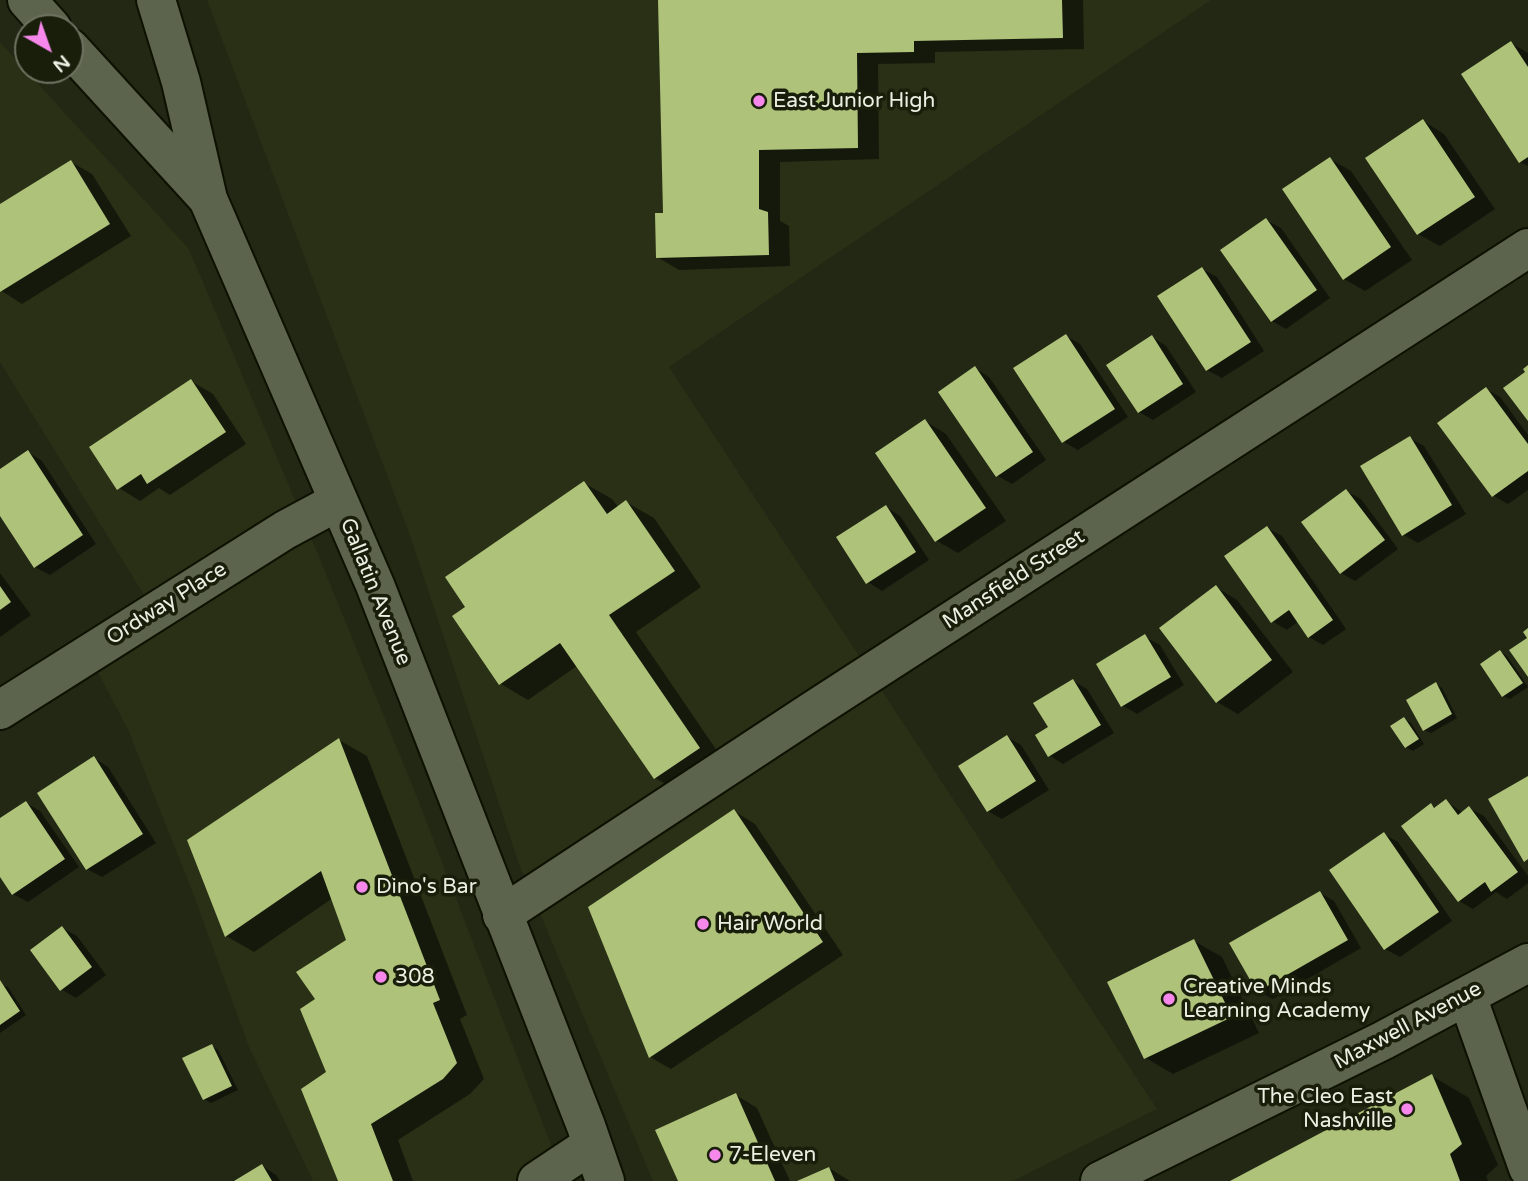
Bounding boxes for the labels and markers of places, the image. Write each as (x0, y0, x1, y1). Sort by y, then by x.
place label: East Junior High (773, 88, 935, 114)
marker: East Junior High (751, 93, 767, 109)
place label: Dino's Bar (376, 874, 477, 900)
marker: Dino's Bar (354, 879, 370, 895)
place label: Hair World (717, 911, 823, 937)
marker: Hair World (695, 916, 711, 932)
place label: 308 (395, 964, 435, 990)
marker: 308 (373, 969, 389, 985)
place label: Creative Minds Learning Academy (1183, 974, 1370, 1024)
marker: Creative Minds Learning Academy (1161, 991, 1177, 1007)
place label: The Cleo East Nashville (1257, 1084, 1393, 1134)
marker: The Cleo East Nashville (1399, 1101, 1415, 1117)
place label: 7-Eleven (729, 1142, 816, 1168)
marker: 7-Eleven (707, 1147, 723, 1163)

